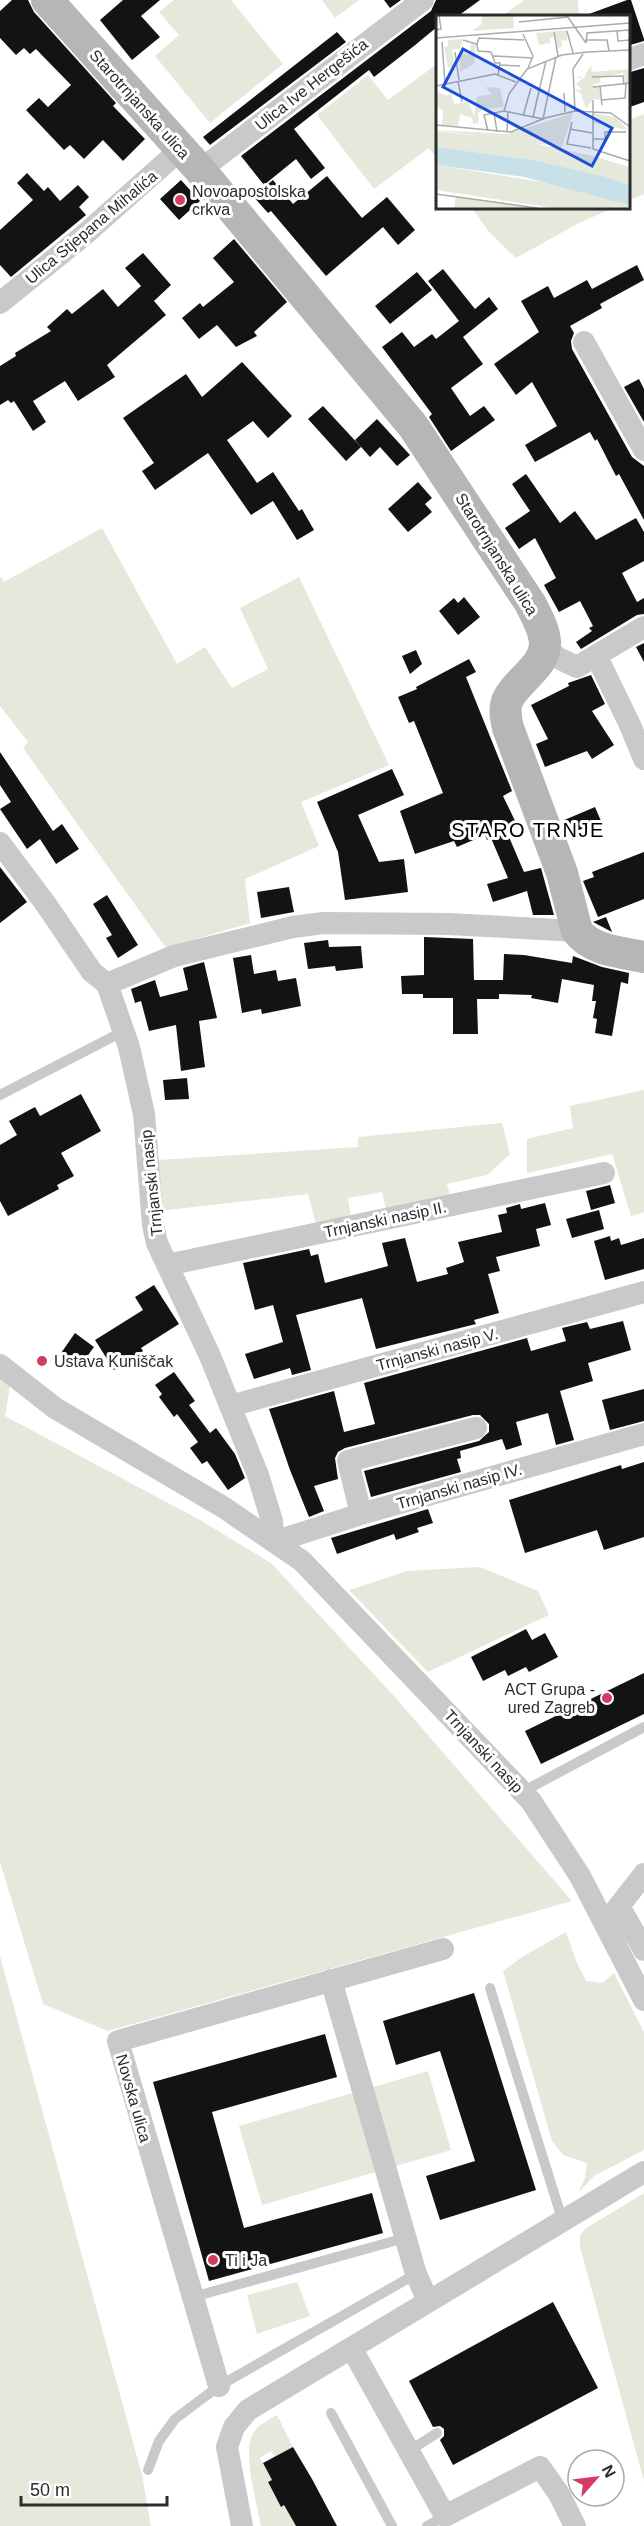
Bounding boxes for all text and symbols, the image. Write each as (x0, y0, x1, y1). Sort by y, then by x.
inset map (436, 15, 629, 208)
street label: Ulica Ive Hergešića (252, 35, 371, 134)
street label: Starotrnjanska ulica (86, 46, 193, 162)
street label: Ulica Stjepana Mihalića (22, 167, 161, 287)
place label: Novoapostolska crkva (192, 183, 306, 218)
marker: Novoapostolska crkva (173, 193, 187, 207)
street label: Starotrnjanska ulica (452, 490, 541, 618)
district label: STARO TRNJE (451, 819, 605, 841)
street label: Trnjanski nasip (137, 1129, 166, 1237)
street label: Trnjanski nasip II. (322, 1198, 448, 1241)
street label: Trnjanski nasip V. (375, 1325, 500, 1374)
place label: Ustava Kuniščak (54, 1353, 174, 1370)
marker: Ustava Kuniščak (35, 1354, 49, 1368)
street label: Trnjanski nasip IV. (395, 1460, 524, 1513)
place label: ACT Grupa - ured Zagreb (505, 1681, 595, 1716)
marker: ACT Grupa - ured Zagreb (600, 1691, 614, 1705)
street label: Trnjanski nasip (441, 1706, 526, 1796)
street label: Novska ulica (113, 2052, 154, 2144)
place label: Ti i Ja (225, 2252, 267, 2269)
marker: Ti i Ja (206, 2253, 220, 2267)
north arrow (566, 2448, 626, 2508)
text: N (599, 2462, 619, 2480)
scale bar (21, 2469, 166, 2507)
text: 50 m (30, 2480, 70, 2500)

